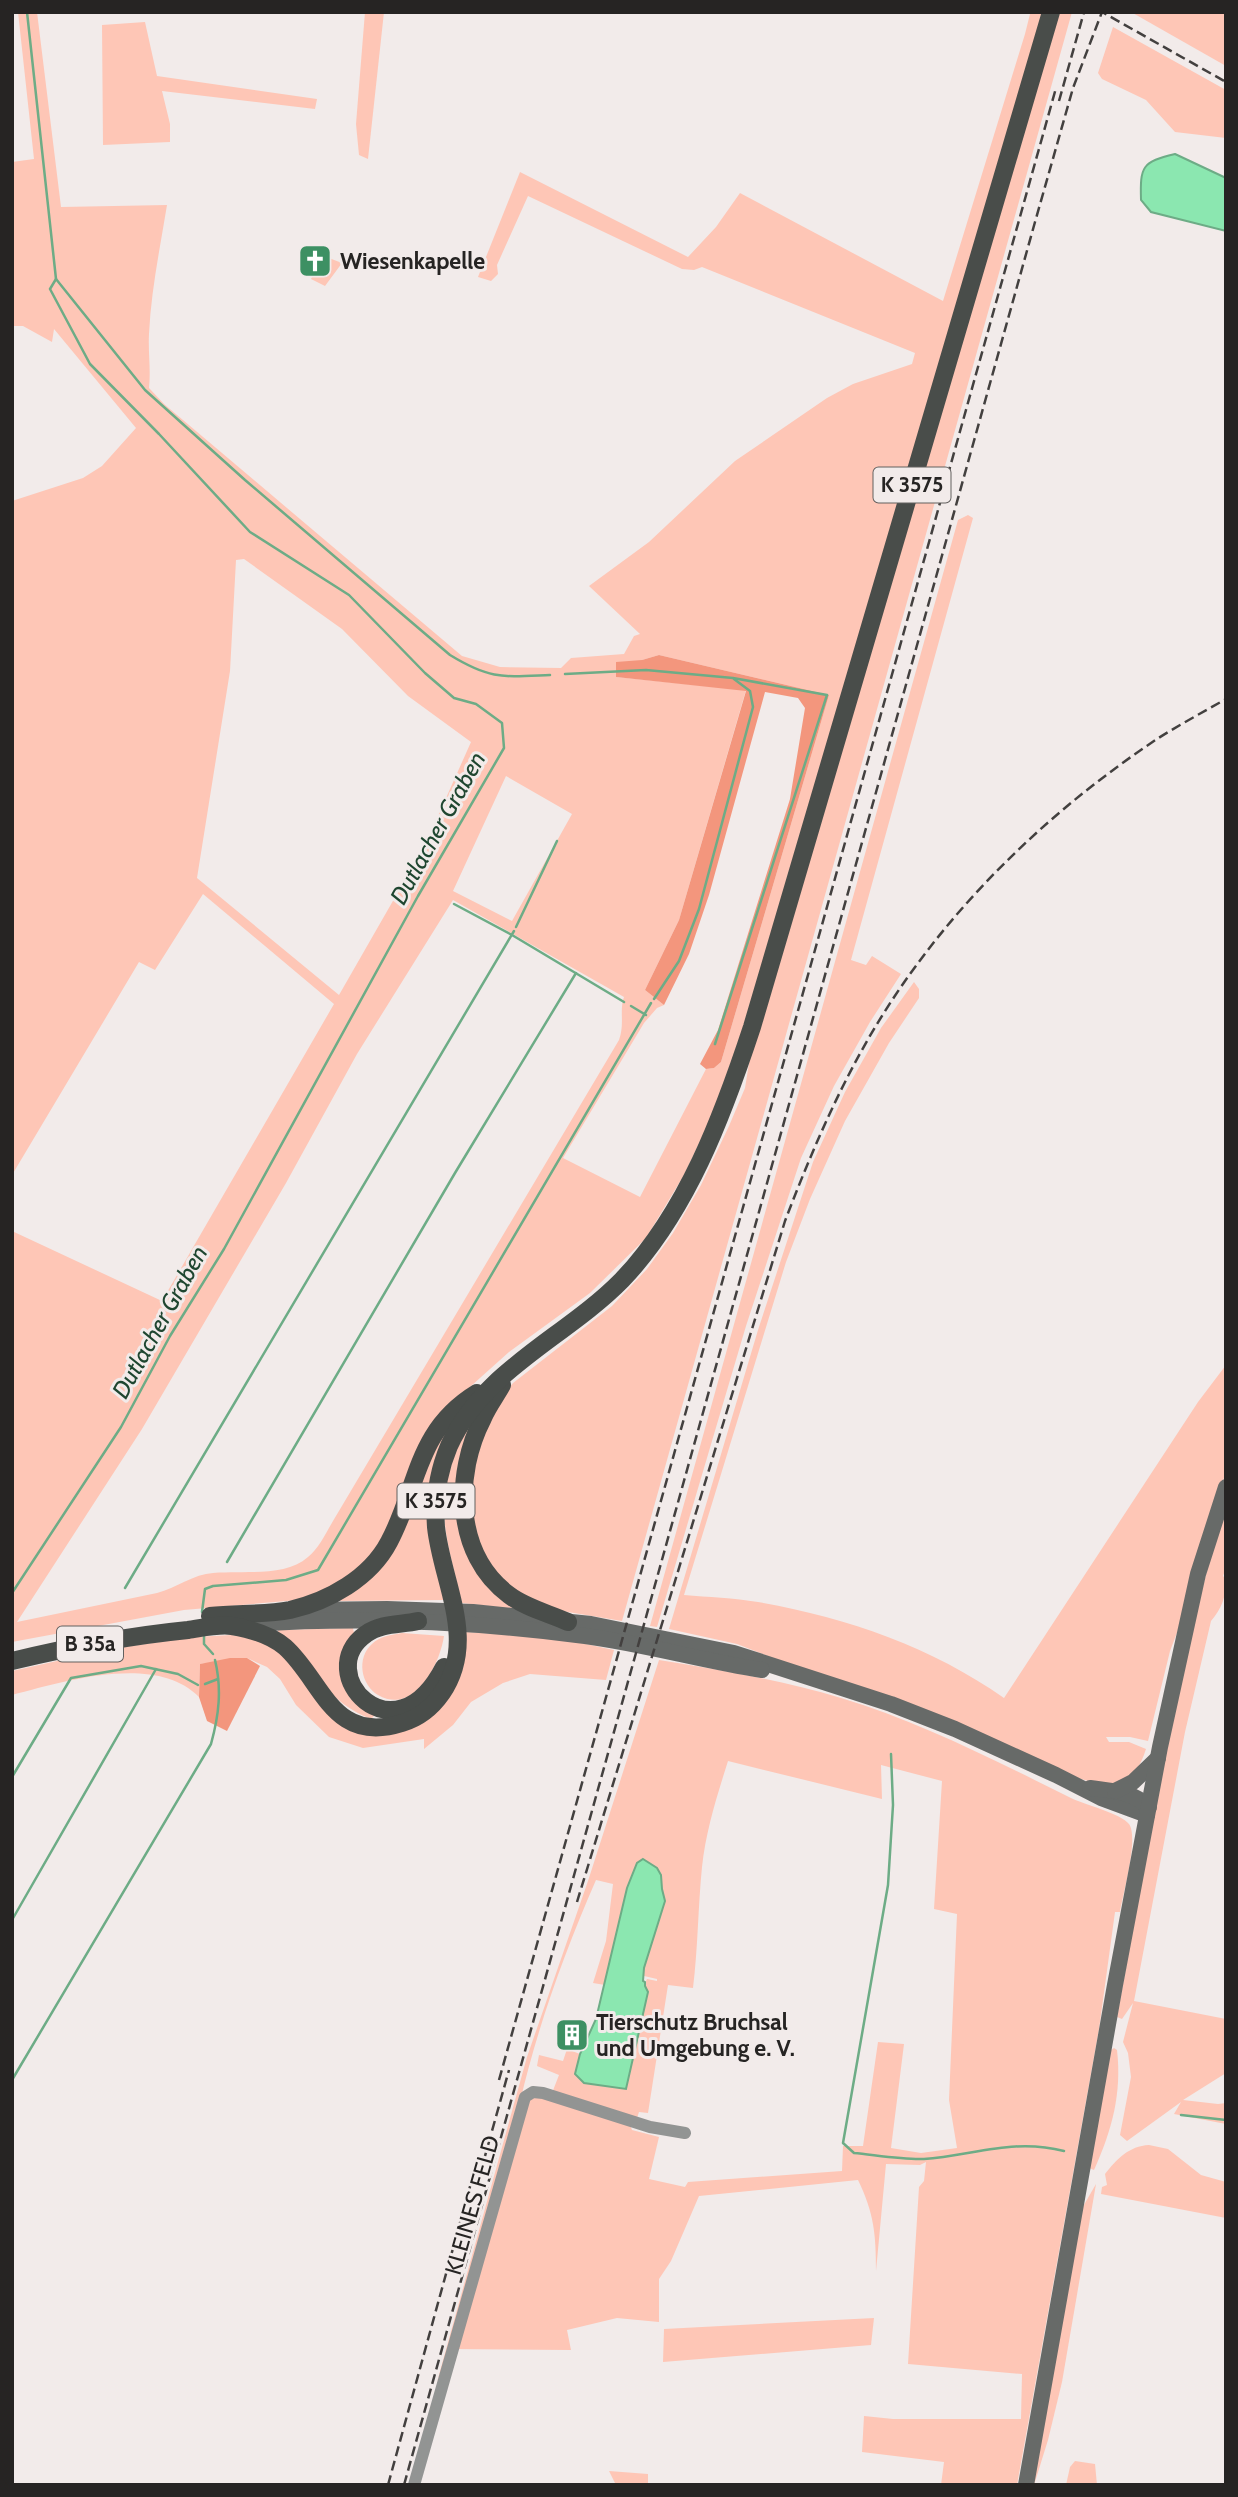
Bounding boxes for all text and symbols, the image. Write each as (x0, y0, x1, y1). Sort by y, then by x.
church icon: Wiesenkapelle (296, 242, 334, 280)
place label: Wiesenkapelle (340, 247, 485, 275)
road number: K 3575 (874, 468, 950, 503)
water label: Dutlacher Graben (384, 746, 491, 909)
water label: Dutlacher Graben (106, 1240, 213, 1403)
road number: K 3575 (398, 1484, 474, 1518)
road number: B 35a (57, 1626, 123, 1662)
place label: Tierschutz Bruchsal und Umgebung e. V. (596, 2008, 795, 2062)
building icon: Tierschutz Bruchsal und Umgebung e. V. (553, 2016, 591, 2054)
street label: KLEINES FELD (439, 2132, 505, 2278)

